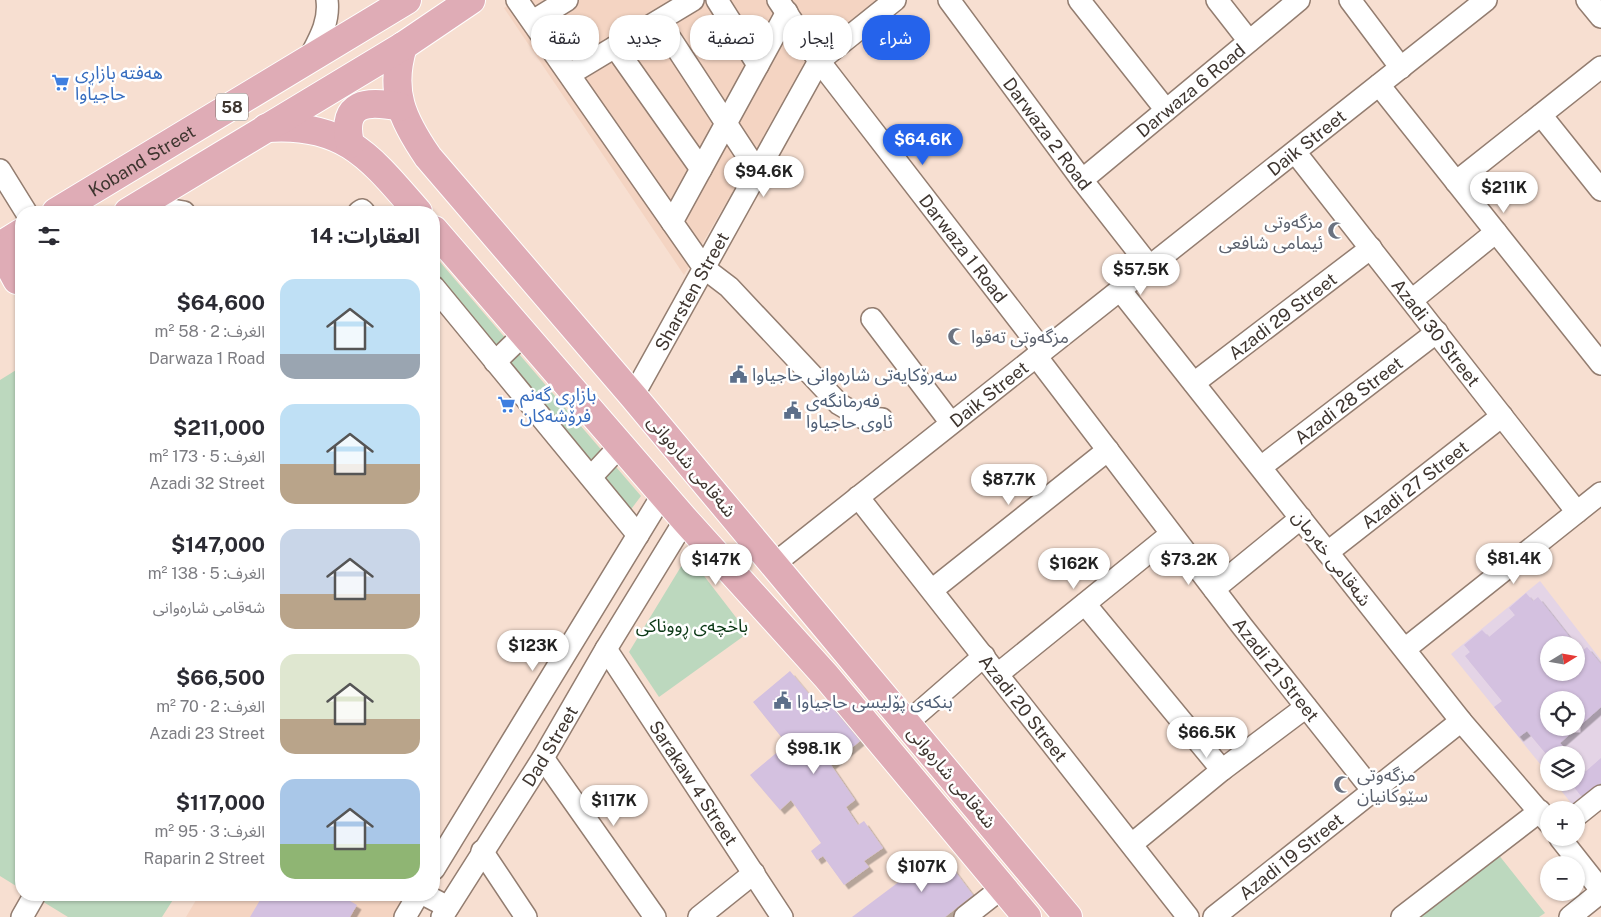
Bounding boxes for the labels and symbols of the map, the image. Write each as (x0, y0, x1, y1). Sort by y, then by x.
street label: Darwaza 6 Road (1132, 39, 1249, 141)
place label: هەفتە بازاڕی حاجیاوا (75, 62, 163, 104)
supermarket icon: هەفتە بازاڕی حاجیاوا (51, 72, 71, 92)
street label: Darwaza 2 Road (999, 73, 1096, 194)
road number: 58 (216, 94, 248, 120)
street label: Daik Street (1263, 105, 1350, 180)
street label: Koband Street (85, 120, 199, 200)
pin: $64.6K (882, 124, 964, 166)
pin: $94.6K (723, 156, 805, 198)
pin: $211K (1469, 172, 1539, 214)
street label: Darwaza 1 Road (915, 190, 1012, 306)
place label: مزگەوتی ئیمامی شافعی (1219, 211, 1323, 254)
mosque icon: مزگەوتی ئیمامی شافعی (1327, 221, 1347, 241)
street label: Sharsten Street (650, 228, 733, 354)
pin: $57.5K (1100, 254, 1182, 296)
street label: Azadi 29 Street (1224, 268, 1340, 364)
street label: Azadi 30 Street (1388, 274, 1485, 390)
mosque icon: مزگەوتی تەقوا (947, 326, 967, 346)
place label: مزگەوتی تەقوا (971, 326, 1069, 348)
street label: Azadi 28 Street (1290, 352, 1407, 448)
street label: Daik Street (945, 356, 1032, 431)
public building icon: سەرۆکایەتی شارەوانی حاجیاوا (728, 364, 748, 384)
place label: سەرۆکایەتی شارەوانی حاجیاوا (752, 364, 957, 386)
place label: بازاڕی گەنم فرۆشەکان (520, 384, 596, 427)
place label: فەرمانگەی ئاوی حاجیاوا (806, 390, 893, 433)
supermarket icon: بازاڕی گەنم فرۆشەکان (496, 394, 516, 414)
public building icon: فەرمانگەی ئاوی حاجیاوا (782, 400, 802, 420)
street label: شەقامی شارەوانی (643, 411, 741, 522)
street label: Azadi 27 Street (1357, 436, 1472, 533)
pin: $87.7K (968, 464, 1050, 506)
street label: شەقامی خەرمان (1287, 506, 1376, 611)
pin: $81.4K (1473, 542, 1555, 585)
pin: $147K (681, 544, 751, 586)
pin: $73.2K (1148, 544, 1230, 586)
pin: $162K (1039, 548, 1109, 590)
street label: Azadi 21 Street (1229, 613, 1324, 725)
park label: باخچەی ڕووناکی (636, 615, 748, 640)
pin: $123K (498, 630, 568, 672)
north arrow (1540, 636, 1585, 681)
street label: Azadi 20 Street (975, 650, 1072, 765)
public building icon: بنکەی پۆلیسی حاجیاوا (773, 691, 793, 711)
place label: بنکەی پۆلیسی حاجیاوا (797, 691, 953, 713)
street label: Dad Street (517, 702, 581, 790)
street label: Sarakaw 4 Street (645, 716, 742, 849)
pin: $66.5K (1166, 716, 1248, 759)
street label: شەقامی شارەوانی (903, 722, 1001, 833)
pin: $98.1K (773, 732, 855, 775)
place label: مزگەوتی سێوکانیان (1357, 764, 1428, 807)
mosque icon: مزگەوتی سێوکانیان (1333, 774, 1353, 794)
pin: $117K (579, 784, 649, 827)
street label: Azadi 19 Street (1235, 808, 1347, 904)
pin: $107K (887, 850, 957, 893)

